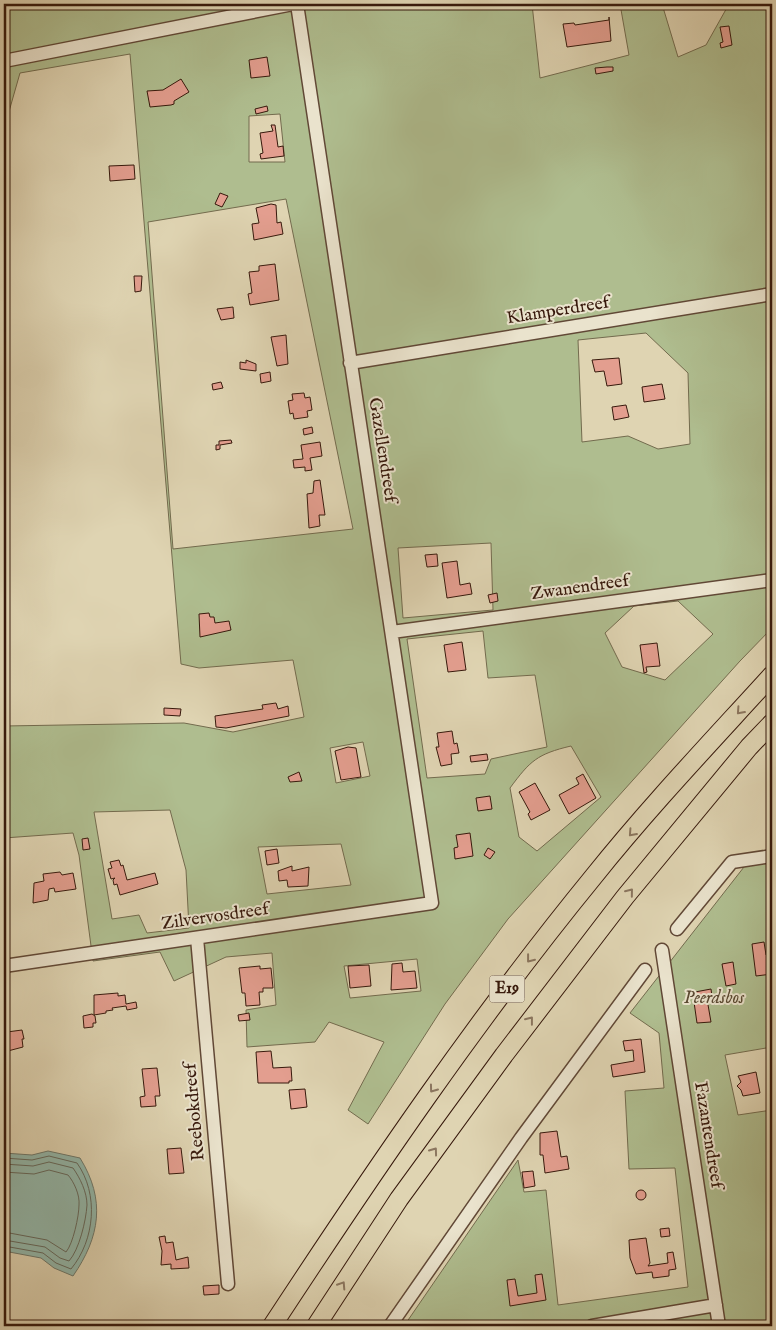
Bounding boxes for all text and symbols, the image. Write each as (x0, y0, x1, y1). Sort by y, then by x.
street label: Klamperdreef (505, 291, 614, 330)
street label: Gazellendreef (362, 396, 402, 507)
street label: Zwanendreef (530, 569, 634, 606)
one-way arrow (736, 706, 745, 715)
one-way arrow (629, 827, 638, 836)
one-way arrow (624, 888, 633, 897)
street label: Zilvervosdreef (160, 898, 274, 936)
one-way arrow (527, 953, 535, 962)
road number: E19 (490, 976, 524, 1002)
park label: Peerdsbos (684, 987, 745, 1010)
one-way arrow (525, 1017, 533, 1026)
street label: Reebokdreef (179, 1059, 211, 1162)
street label: Fazantendreef (688, 1080, 728, 1193)
one-way arrow (430, 1083, 438, 1092)
one-way arrow (428, 1147, 437, 1157)
one-way arrow (336, 1282, 346, 1291)

